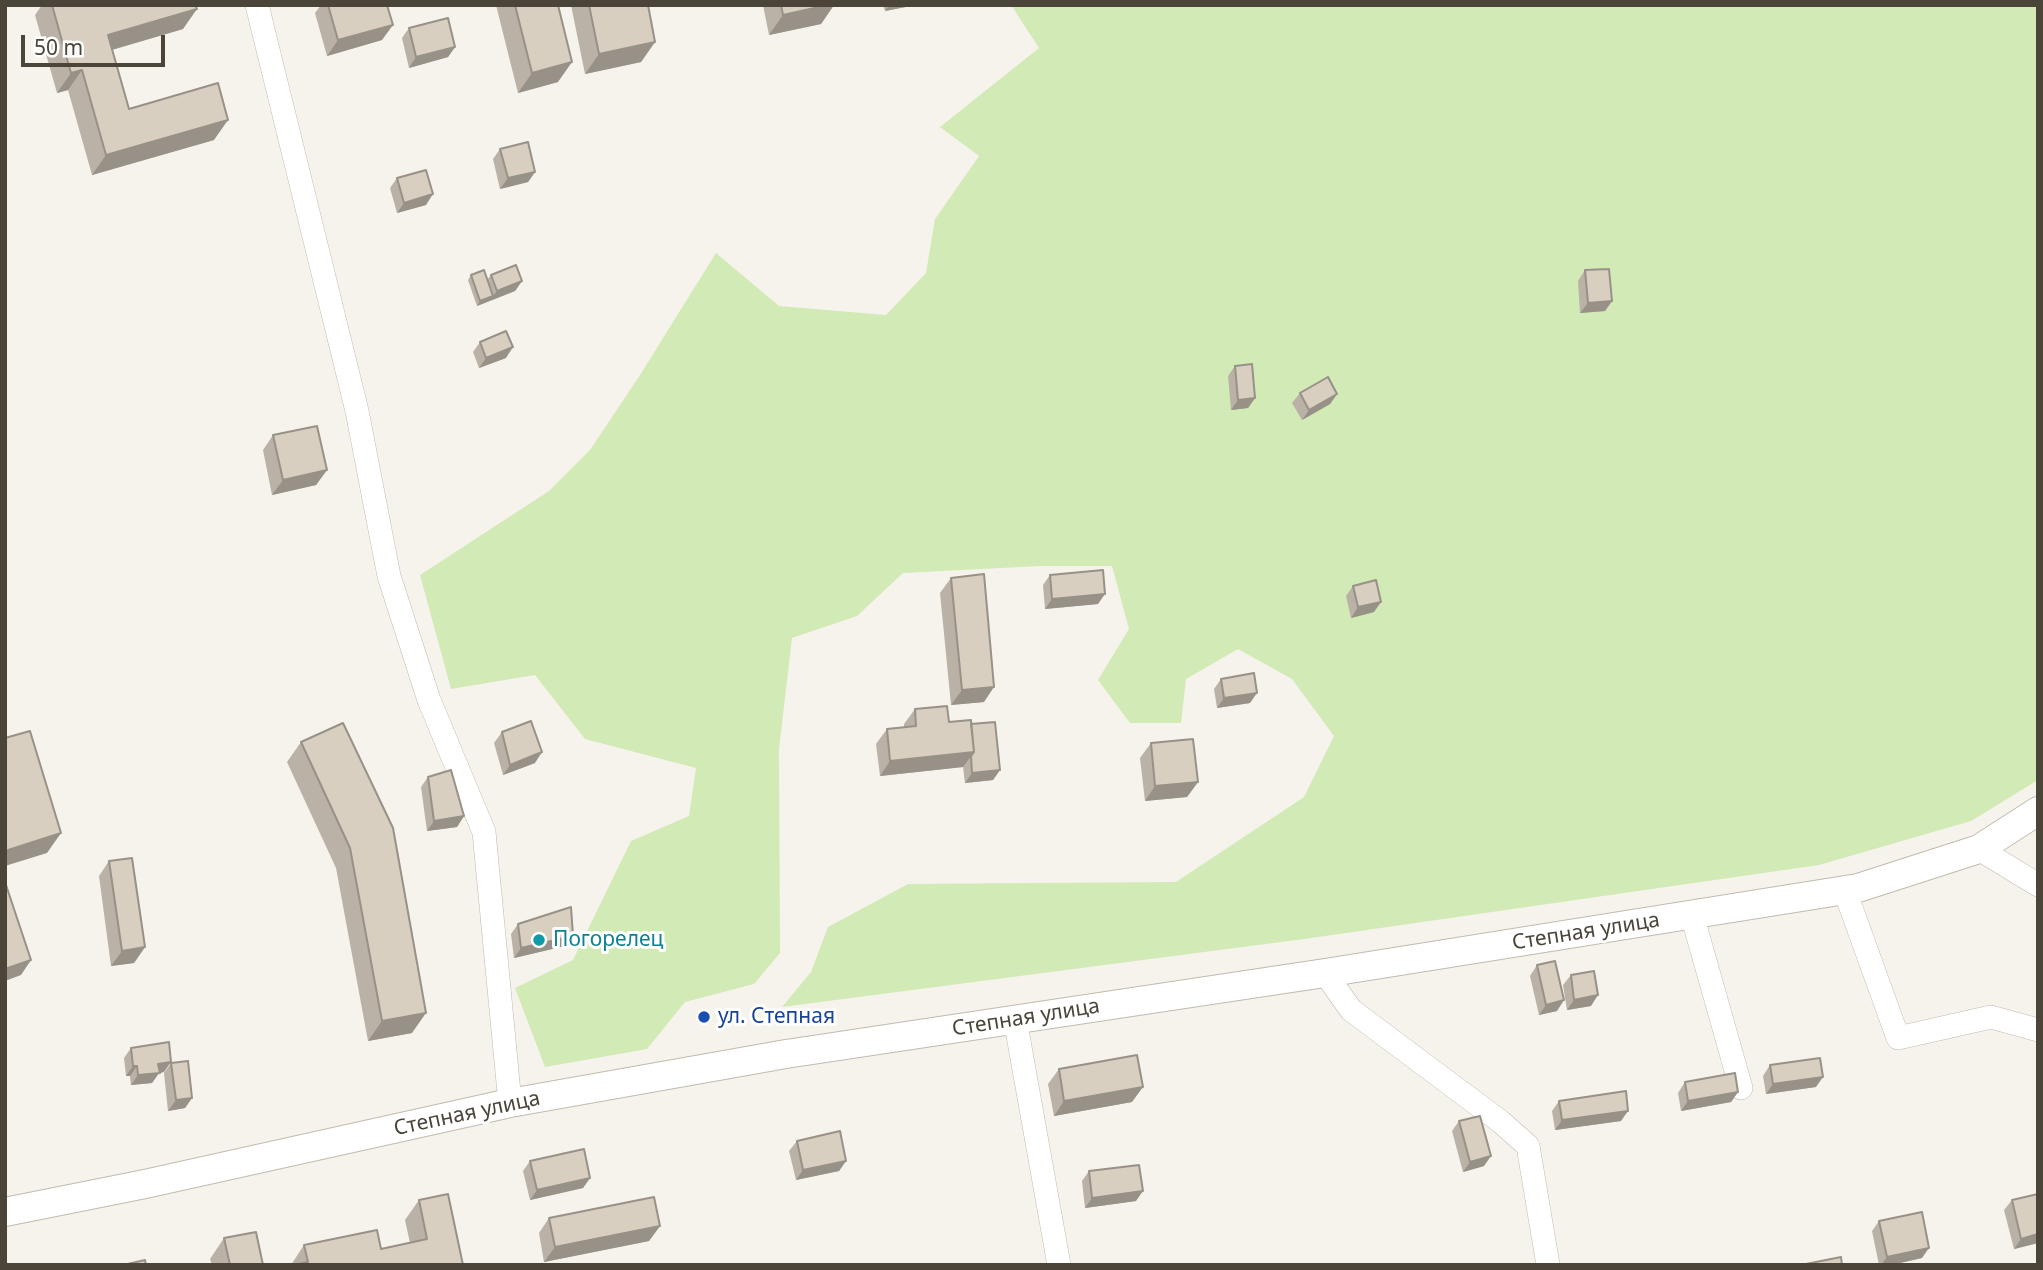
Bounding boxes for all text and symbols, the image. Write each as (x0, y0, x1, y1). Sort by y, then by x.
scale bar (24, 21, 168, 65)
text: 50 m (34, 33, 83, 61)
street label: Степная улица (1510, 908, 1662, 956)
place label: Погорелец (553, 927, 663, 953)
marker: Погорелец (531, 932, 547, 948)
street label: Степная улица (950, 994, 1102, 1042)
place label: ул. Степная (718, 1004, 835, 1030)
marker: ул. Степная (696, 1009, 712, 1025)
street label: Степная улица (392, 1086, 542, 1142)

